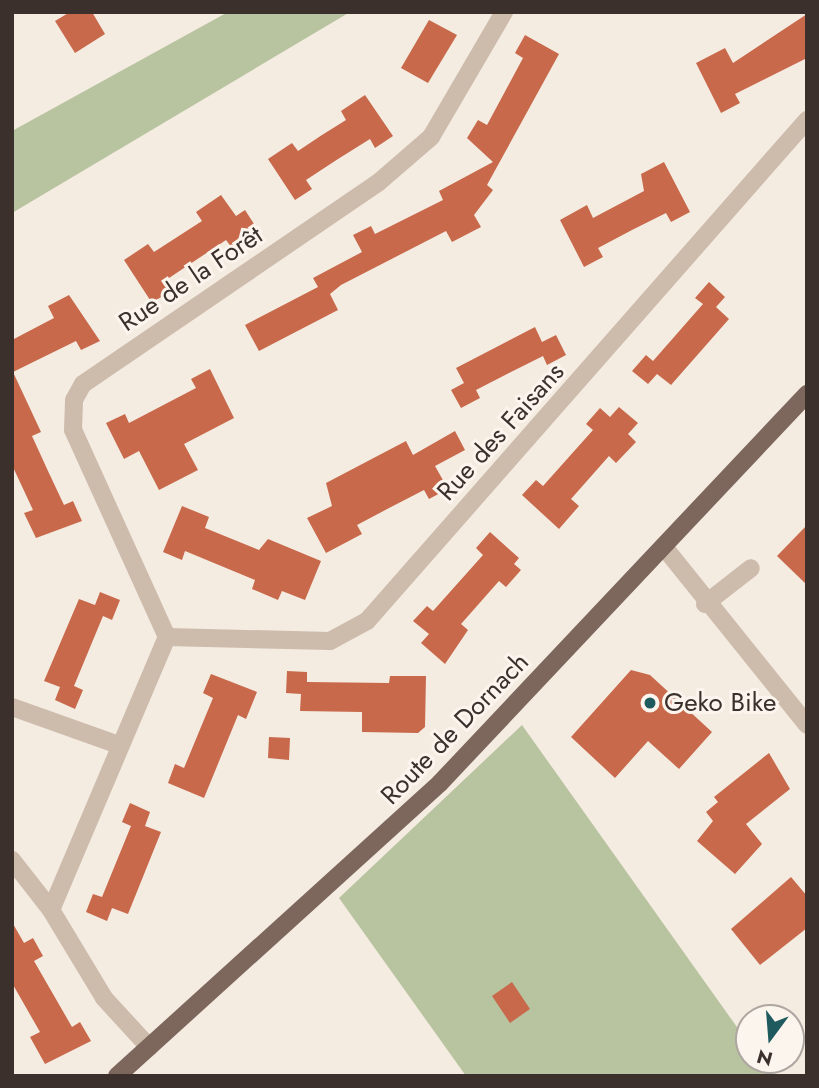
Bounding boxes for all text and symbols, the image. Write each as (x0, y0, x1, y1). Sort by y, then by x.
street label: Rue de la Forêt (113, 220, 269, 338)
street label: Rue des Faisans (431, 357, 571, 507)
street label: Route de Dornach (375, 647, 535, 811)
place label: Geko Bike (664, 687, 776, 719)
marker: Geko Bike (642, 695, 658, 711)
north arrow (735, 1004, 805, 1074)
text: N (754, 1043, 776, 1073)

